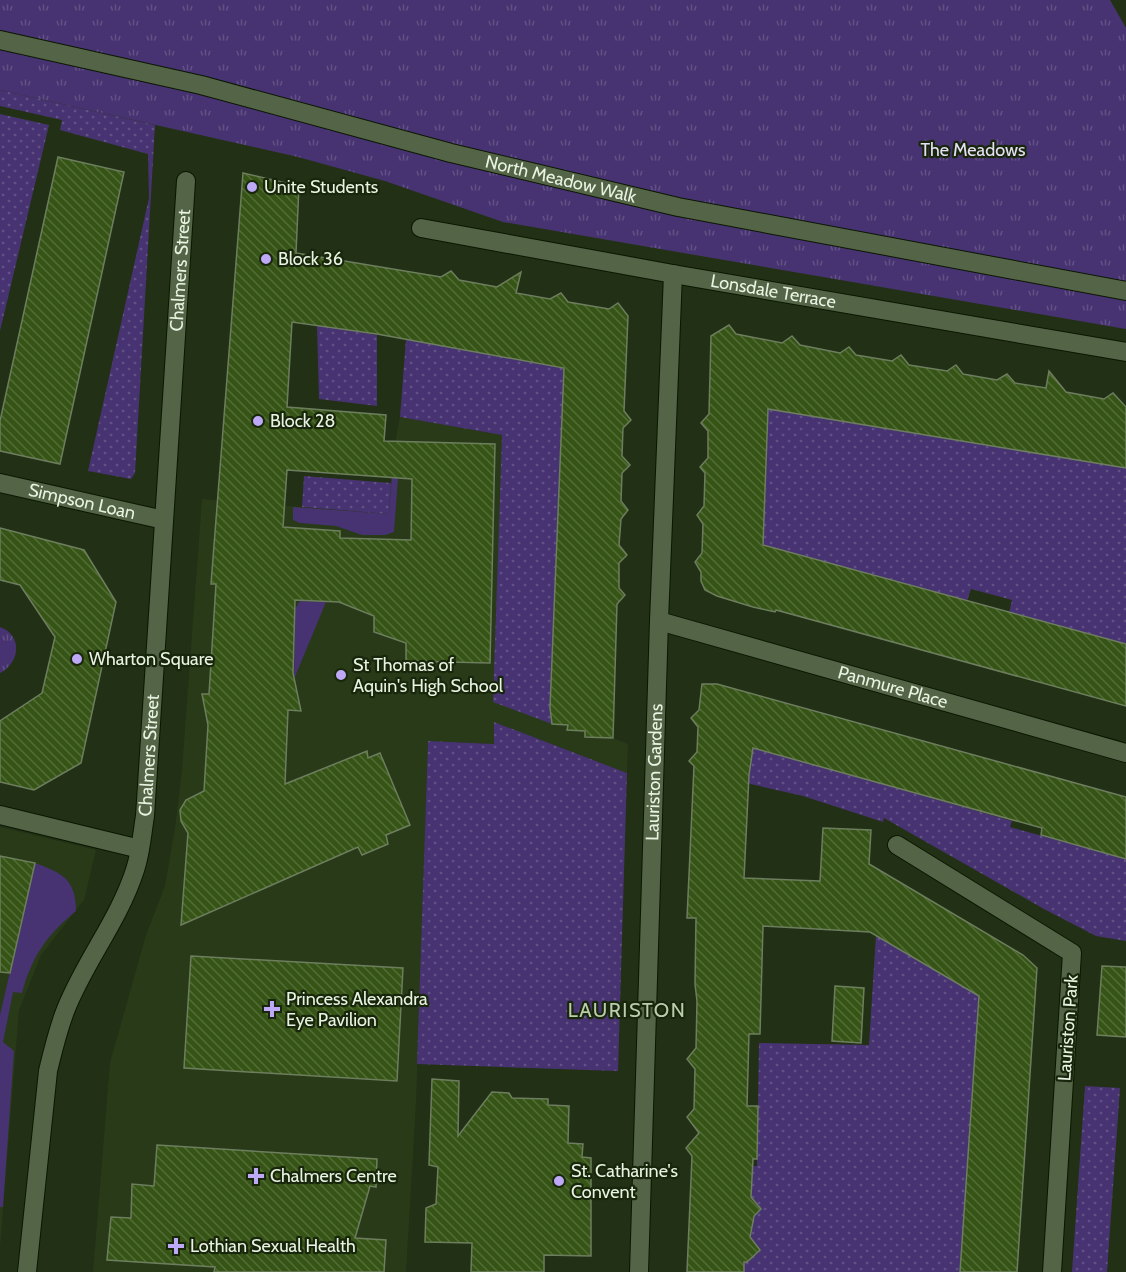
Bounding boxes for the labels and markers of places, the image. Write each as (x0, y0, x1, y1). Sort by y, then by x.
place label: Unite Students (264, 176, 378, 198)
marker: Unite Students (245, 180, 259, 194)
place label: Block 36 (278, 248, 343, 270)
marker: Block 36 (259, 252, 273, 266)
place label: Block 28 (270, 410, 335, 432)
marker: Block 28 (251, 414, 265, 428)
place label: Wharton Square (89, 648, 213, 670)
marker: Wharton Square (70, 652, 84, 666)
place label: St Thomas of Aquin's High School (353, 654, 504, 697)
marker: St Thomas of Aquin's High School (334, 668, 348, 682)
place label: Princess Alexandra Eye Pavilion (286, 988, 428, 1031)
marker: Princess Alexandra Eye Pavilion (263, 1000, 281, 1018)
place label: St. Catharine's Convent (571, 1160, 678, 1203)
place label: Chalmers Centre (270, 1165, 397, 1187)
marker: Chalmers Centre (247, 1167, 265, 1185)
marker: St. Catharine's Convent (552, 1174, 566, 1188)
place label: Lothian Sexual Health (190, 1235, 356, 1257)
marker: Lothian Sexual Health (167, 1237, 185, 1255)

